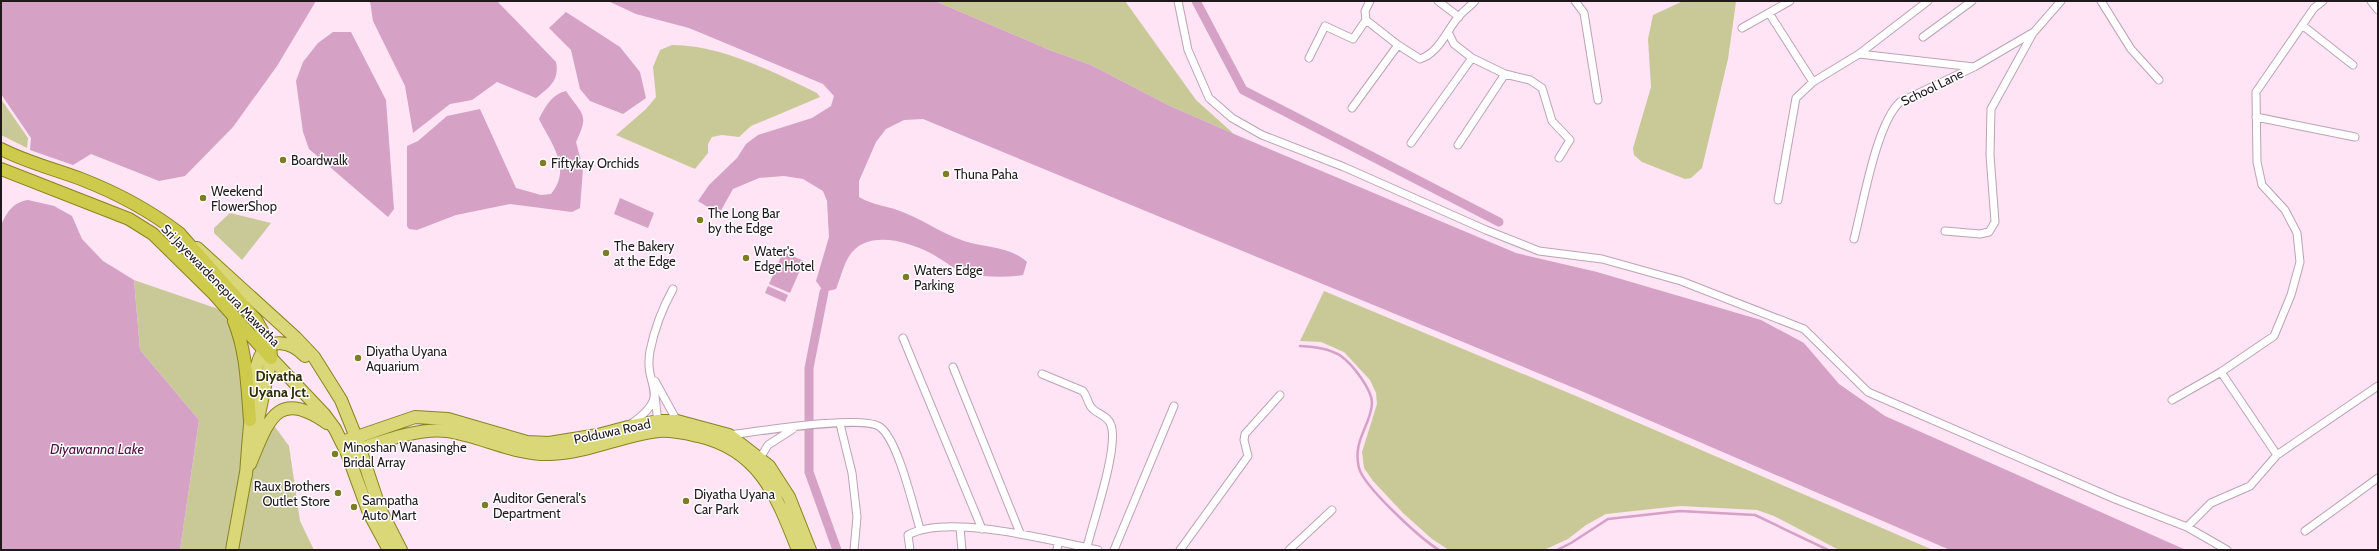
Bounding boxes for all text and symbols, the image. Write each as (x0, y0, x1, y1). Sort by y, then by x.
street label: School Lane (1898, 65, 1966, 109)
place label: Boardwalk (291, 152, 348, 168)
marker: Boardwalk (278, 155, 288, 165)
place label: Fiftykay Orchids (551, 155, 640, 171)
marker: Fiftykay Orchids (538, 158, 548, 168)
place label: Thuna Paha (954, 166, 1019, 182)
marker: Thuna Paha (941, 169, 951, 179)
place label: Weekend FlowerShop (211, 183, 277, 214)
marker: Weekend FlowerShop (198, 193, 208, 203)
place label: The Long Bar by the Edge (708, 205, 781, 236)
marker: The Long Bar by the Edge (695, 215, 705, 225)
street label: Sri Jayewardenepura Mawatha (158, 221, 284, 350)
place label: The Bakery at the Edge (614, 238, 676, 269)
place label: Water's Edge Hotel (754, 243, 814, 274)
marker: The Bakery at the Edge (601, 248, 611, 258)
marker: Water's Edge Hotel (741, 253, 751, 263)
place label: Waters Edge Parking (914, 262, 983, 293)
marker: Waters Edge Parking (901, 272, 911, 282)
place label: Diyatha Uyana Aquarium (366, 343, 448, 374)
marker: Diyatha Uyana Aquarium (353, 353, 363, 363)
district label: Diyatha Uyana Jct. (249, 367, 309, 401)
street label: Polduwa Road (572, 415, 652, 447)
place label: Minoshan Wanasinghe Bridal Array (343, 439, 467, 470)
water label: Diyawanna Lake (50, 440, 145, 458)
marker: Minoshan Wanasinghe Bridal Array (330, 449, 340, 459)
place label: Raux Brothers Outlet Store (254, 478, 331, 509)
place label: Diyatha Uyana Car Park (694, 486, 776, 517)
marker: Raux Brothers Outlet Store (333, 488, 343, 498)
place label: Auditor General's Department (493, 490, 587, 521)
place label: Sampatha Auto Mart (362, 492, 419, 523)
marker: Diyatha Uyana Car Park (681, 496, 691, 506)
marker: Auditor General's Department (480, 500, 490, 510)
marker: Sampatha Auto Mart (349, 502, 359, 512)

